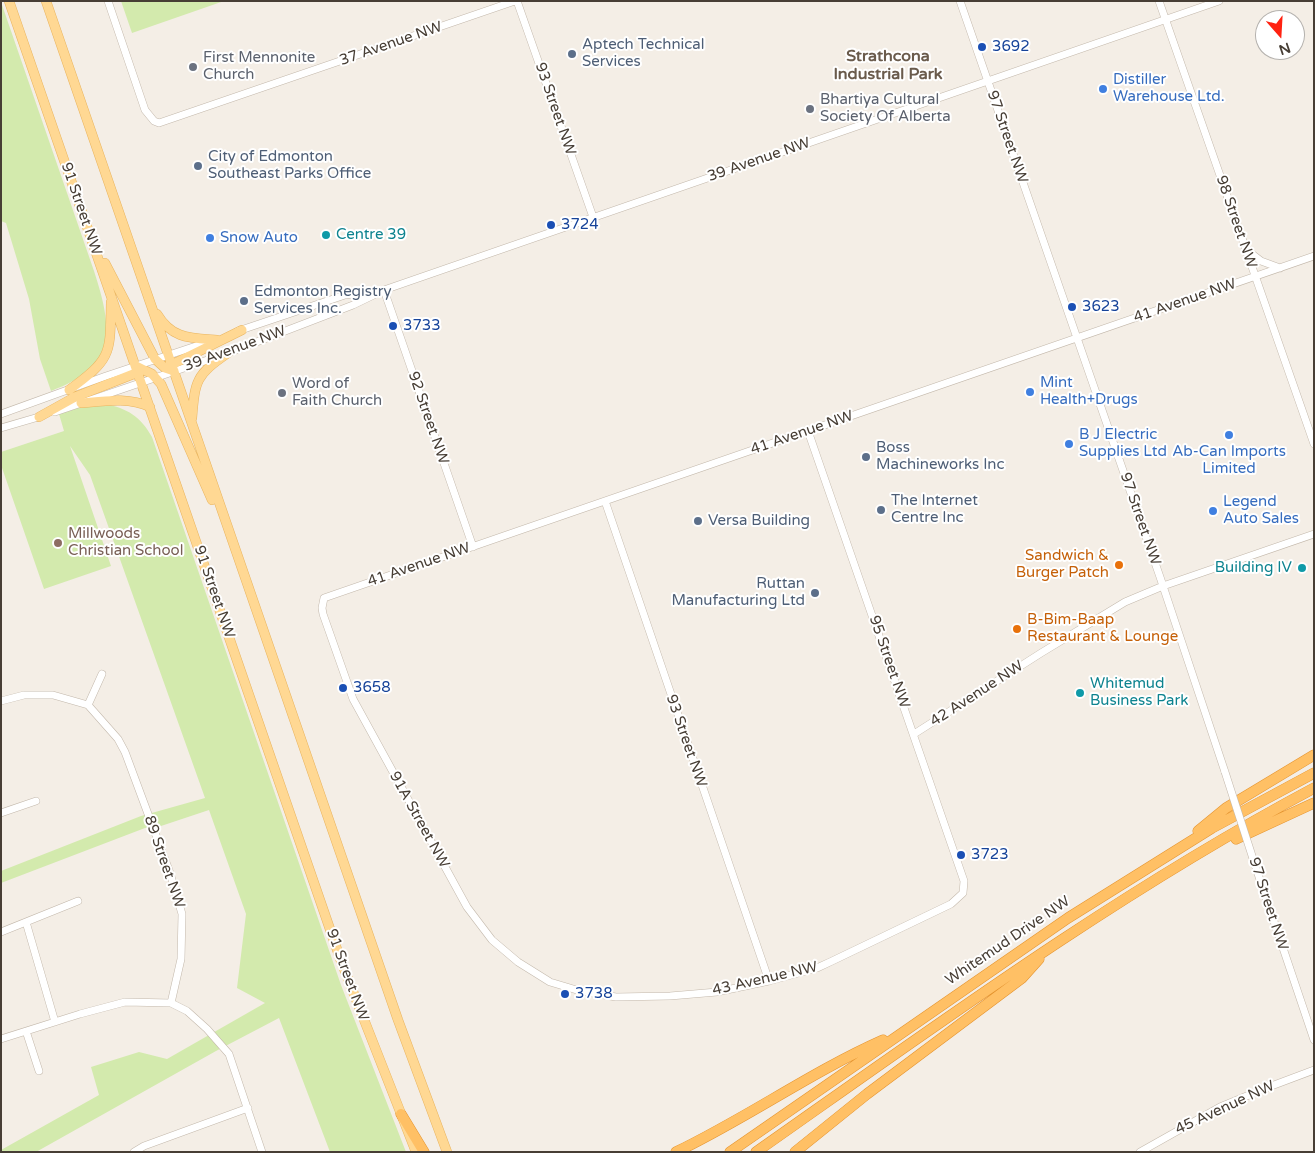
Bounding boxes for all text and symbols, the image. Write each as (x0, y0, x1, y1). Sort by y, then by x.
north arrow (1255, 10, 1305, 60)
street label: 37 Avenue NW (337, 18, 445, 70)
place label: Aptech Technical Services (582, 36, 704, 71)
place label: 3692 (992, 38, 1030, 56)
text: N (1277, 39, 1293, 59)
marker: 3692 (976, 41, 988, 53)
district label: Strathcona Industrial Park (833, 47, 943, 85)
marker: Aptech Technical Services (566, 48, 578, 60)
place label: First Mennonite Church (203, 49, 315, 84)
street label: 93 Street NW (531, 60, 579, 158)
marker: First Mennonite Church (187, 61, 199, 73)
place label: Distiller Warehouse Ltd. (1113, 71, 1225, 106)
marker: Distiller Warehouse Ltd. (1097, 83, 1109, 95)
street label: 97 Street NW (983, 88, 1031, 186)
place label: Bhartiya Cultural Society Of Alberta (820, 91, 951, 126)
marker: Bhartiya Cultural Society Of Alberta (804, 103, 816, 115)
street label: 39 Avenue NW (705, 134, 813, 186)
place label: City of Edmonton Southeast Parks Office (208, 148, 371, 183)
street label: 91 Street NW (57, 160, 105, 258)
marker: City of Edmonton Southeast Parks Office (192, 160, 204, 172)
street label: 98 Street NW (1212, 173, 1260, 271)
place label: 3724 (561, 216, 599, 234)
marker: 3724 (545, 219, 557, 231)
place label: Centre 39 (336, 226, 406, 244)
place label: Snow Auto (220, 229, 298, 247)
marker: Centre 39 (320, 229, 332, 241)
marker: Snow Auto (204, 232, 216, 244)
street label: 41 Avenue NW (1131, 275, 1239, 327)
place label: Edmonton Registry Services Inc. (254, 283, 391, 318)
marker: Edmonton Registry Services Inc. (238, 295, 250, 307)
place label: 3623 (1082, 298, 1120, 316)
marker: 3623 (1066, 301, 1078, 313)
place label: 3733 (403, 317, 441, 335)
marker: 3733 (387, 320, 399, 332)
street label: 39 Avenue NW (181, 322, 289, 376)
street label: 92 Street NW (404, 369, 452, 467)
place label: Mint Health+Drugs (1040, 374, 1138, 409)
place label: Word of Faith Church (292, 375, 382, 410)
marker: Mint Health+Drugs (1024, 386, 1036, 398)
marker: Word of Faith Church (276, 387, 288, 399)
street label: 41 Avenue NW (748, 407, 856, 459)
place label: B J Electric Supplies Ltd (1079, 426, 1167, 461)
marker: Ab-Can Imports Limited (1223, 429, 1235, 441)
marker: B J Electric Supplies Ltd (1063, 438, 1075, 450)
place label: Boss Machineworks Inc (876, 439, 1004, 474)
place label: Ab-Can Imports Limited (1172, 443, 1286, 478)
marker: Boss Machineworks Inc (860, 451, 872, 463)
street label: 97 Street NW (1116, 470, 1164, 568)
place label: The Internet Centre Inc (891, 492, 978, 527)
place label: Legend Auto Sales (1223, 493, 1299, 528)
marker: The Internet Centre Inc (875, 504, 887, 516)
marker: Legend Auto Sales (1207, 505, 1219, 517)
place label: Versa Building (708, 512, 810, 530)
marker: Versa Building (692, 515, 704, 527)
place label: Millwoods Christian School (68, 525, 183, 560)
marker: Millwoods Christian School (52, 537, 64, 549)
street label: 41 Avenue NW (365, 539, 473, 591)
street label: 91 Street NW (190, 543, 238, 641)
place label: Sandwich & Burger Patch (1016, 547, 1109, 582)
marker: Sandwich & Burger Patch (1113, 559, 1125, 571)
place label: Building IV (1215, 559, 1292, 577)
marker: Building IV (1296, 562, 1308, 574)
place label: Ruttan Manufacturing Ltd (671, 575, 805, 610)
marker: Ruttan Manufacturing Ltd (809, 587, 821, 599)
place label: B-Bim-Baap Restaurant & Lounge (1027, 611, 1178, 646)
street label: 95 Street NW (865, 613, 913, 711)
marker: B-Bim-Baap Restaurant & Lounge (1011, 623, 1023, 635)
street label: 42 Avenue NW (927, 657, 1027, 731)
place label: Whitemud Business Park (1090, 675, 1188, 710)
place label: 3658 (353, 679, 391, 697)
marker: 3658 (337, 682, 349, 694)
marker: Whitemud Business Park (1074, 687, 1086, 699)
street label: 93 Street NW (662, 692, 710, 790)
street label: 91A Street NW (385, 768, 453, 872)
street label: 89 Street NW (140, 813, 188, 911)
place label: 3723 (971, 846, 1009, 864)
marker: 3723 (955, 849, 967, 861)
street label: 97 Street NW (1244, 855, 1292, 953)
street label: Whitemud Drive NW (942, 893, 1074, 989)
street label: 91 Street NW (322, 926, 372, 1024)
street label: 43 Avenue NW (711, 958, 819, 1000)
place label: 3738 (575, 985, 613, 1003)
marker: 3738 (559, 988, 571, 1000)
street label: 45 Avenue NW (1172, 1077, 1278, 1139)

